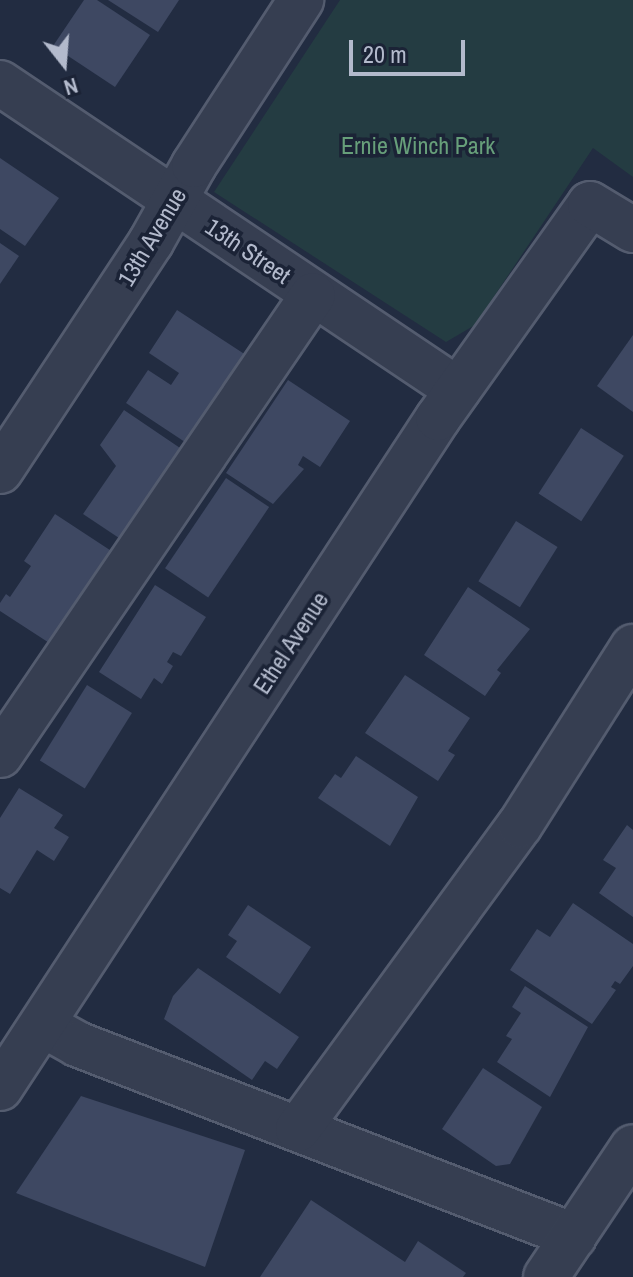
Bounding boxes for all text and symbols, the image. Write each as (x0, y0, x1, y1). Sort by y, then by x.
north arrow (24, 24, 104, 104)
scale bar (353, 24, 469, 74)
text: 20 m (363, 38, 407, 70)
text: N (60, 71, 82, 103)
park label: Ernie Winch Park (341, 132, 495, 160)
street label: 13th Avenue (111, 182, 193, 292)
street label: 13th Street (200, 212, 296, 290)
street label: Ethel Avenue (247, 586, 335, 700)

